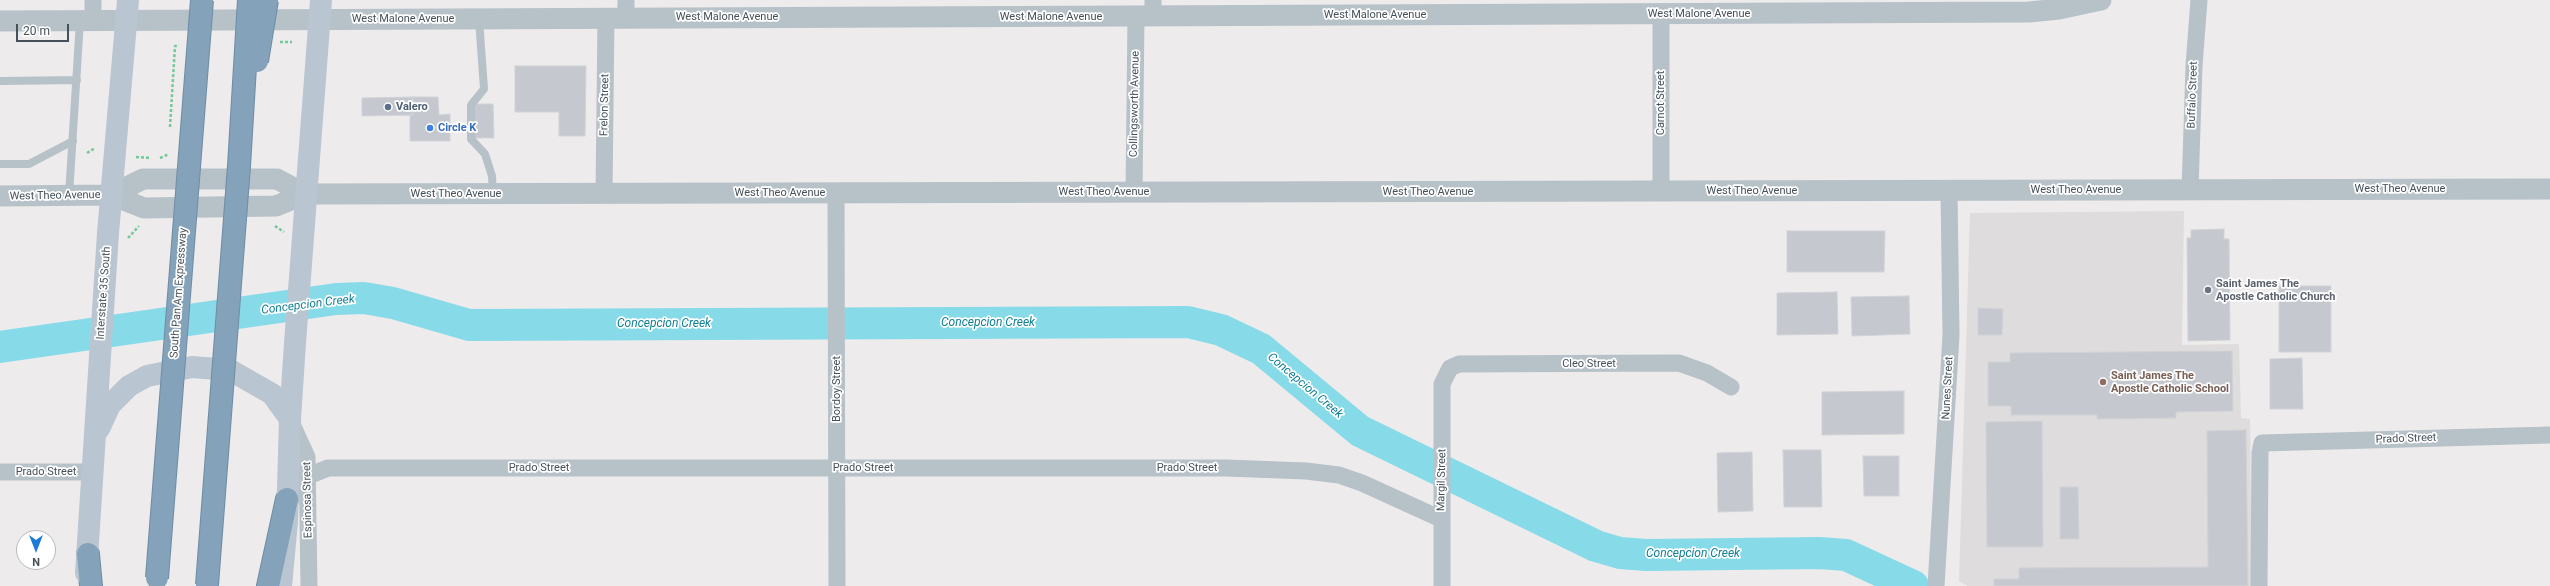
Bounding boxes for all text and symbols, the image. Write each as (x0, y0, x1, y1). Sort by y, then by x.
street label: West Malone Avenue (1648, 7, 1750, 21)
street label: West Malone Avenue (1324, 8, 1426, 22)
street label: West Malone Avenue (676, 10, 778, 24)
street label: West Malone Avenue (1000, 10, 1102, 24)
street label: West Malone Avenue (352, 12, 454, 26)
scale bar (18, 16, 71, 42)
text: 20 m (23, 24, 50, 38)
street label: Collingsworth Avenue (1127, 51, 1143, 157)
street label: Buffalo Street (2185, 61, 2201, 129)
street label: Carnot Street (1654, 71, 1668, 135)
street label: Frelon Street (598, 74, 612, 136)
place label: Valero (396, 100, 428, 114)
marker: Valero (383, 102, 393, 112)
place label: Circle K (438, 121, 476, 135)
marker: Circle K (425, 123, 435, 133)
street label: West Theo Avenue (2355, 182, 2445, 196)
street label: West Theo Avenue (2031, 183, 2121, 197)
street label: West Theo Avenue (1707, 184, 1797, 198)
street label: West Theo Avenue (1059, 185, 1149, 199)
street label: West Theo Avenue (1383, 185, 1473, 199)
street label: West Theo Avenue (735, 186, 825, 200)
street label: West Theo Avenue (411, 187, 501, 201)
street label: West Theo Avenue (9, 189, 101, 203)
street label: South Pan Am Expressway (168, 227, 190, 359)
street label: Interstate 35 South (94, 246, 114, 340)
place label: Saint James The Apostle Catholic Church (2216, 277, 2335, 303)
marker: Saint James The Apostle Catholic Church (2203, 285, 2213, 295)
water label: Concepcion Creek (260, 292, 356, 318)
water label: Concepcion Creek (941, 316, 1035, 330)
water label: Concepcion Creek (617, 317, 711, 331)
water label: Concepcion Creek (1264, 350, 1346, 422)
street label: Bordoy Street (830, 356, 844, 422)
street label: Nunes Street (1940, 356, 1956, 420)
street label: Cleo Street (1562, 357, 1616, 371)
place label: Saint James The Apostle Catholic School (2111, 369, 2229, 395)
marker: Saint James The Apostle Catholic School (2098, 377, 2108, 387)
street label: Prado Street (2375, 431, 2437, 447)
street label: Margil Street (1435, 449, 1449, 511)
street label: Prado Street (509, 461, 569, 475)
street label: Prado Street (833, 461, 893, 475)
street label: Prado Street (1157, 461, 1217, 475)
street label: Espinosa Street (301, 462, 315, 538)
street label: Prado Street (16, 465, 76, 479)
north arrow (16, 530, 56, 570)
water label: Concepcion Creek (1646, 547, 1740, 561)
text: N (32, 555, 40, 568)

